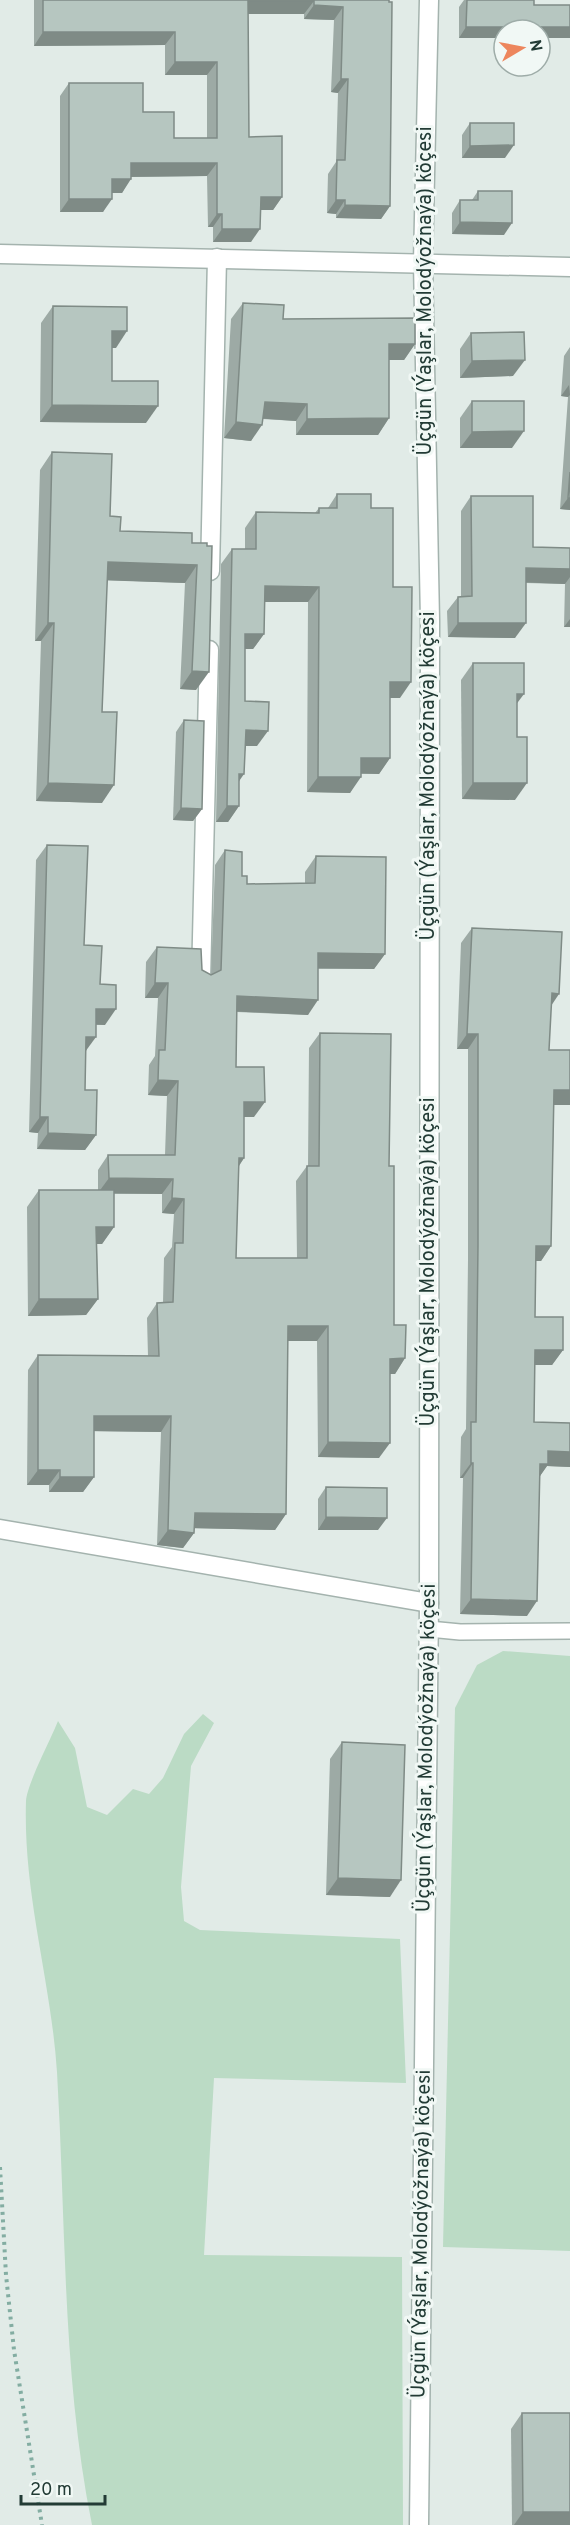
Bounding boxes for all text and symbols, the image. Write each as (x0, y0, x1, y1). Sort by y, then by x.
north arrow (492, 18, 552, 78)
text: N (524, 38, 546, 53)
street label: Üçgün (Ýaşlar, Molodýožnaýa) köçesi (411, 127, 439, 455)
street label: Üçgün (Ýaşlar, Molodýožnaýa) köçesi (414, 612, 442, 940)
street label: Üçgün (Ýaşlar, Molodýožnaýa) köçesi (414, 1098, 442, 1426)
street label: Üçgün (Ýaşlar, Molodýožnaýa) köçesi (409, 1583, 443, 1913)
street label: Üçgün (Ýaşlar, Molodýožnaýa) köçesi (404, 2069, 438, 2399)
scale bar (21, 2468, 105, 2506)
text: 20 m (30, 2479, 72, 2502)

